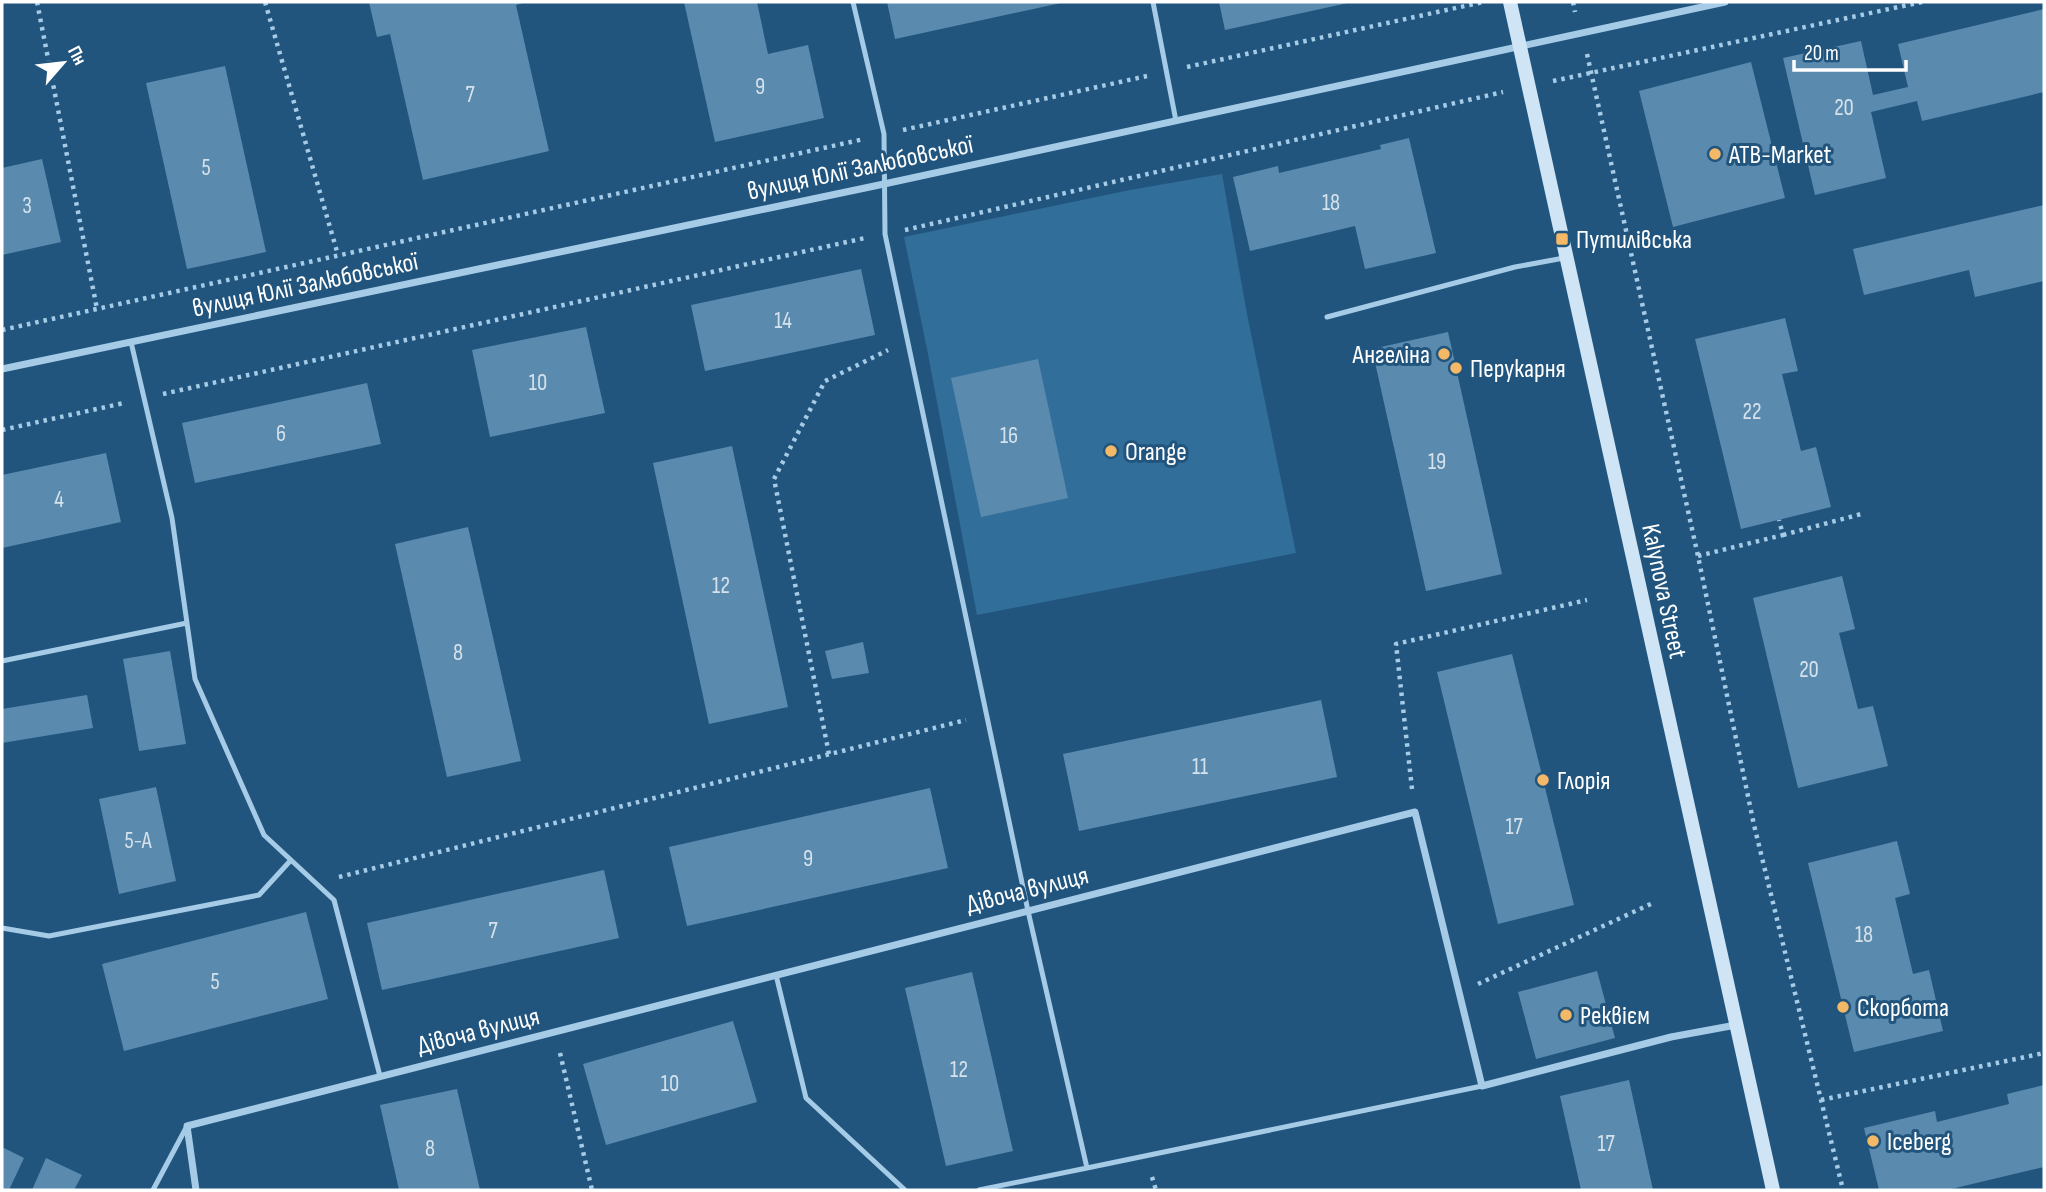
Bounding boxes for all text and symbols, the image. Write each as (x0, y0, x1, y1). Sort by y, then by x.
north arrow (28, 28, 98, 98)
scale bar (1794, 28, 1906, 72)
text: 20 m (1804, 41, 1839, 66)
text: Пн (62, 42, 91, 69)
house number: 9 (755, 73, 765, 101)
house number: 7 (465, 81, 475, 109)
house number: 20 (1834, 94, 1854, 122)
street label: вулиця Юлії Залюбовської (745, 129, 977, 208)
place label: ATB-Market (1728, 140, 1832, 171)
marker: ATB-Market (1707, 146, 1723, 162)
house number: 5 (201, 154, 211, 182)
house number: 18 (1322, 189, 1340, 217)
house number: 3 (22, 192, 32, 220)
place label: Путилівська (1576, 225, 1692, 256)
marker: Путилівська (1554, 231, 1570, 247)
street label: вулиця Юлії Залюбовської (190, 246, 422, 325)
house number: 14 (774, 307, 792, 335)
place label: Ангеліна (1352, 340, 1430, 371)
marker: Ангеліна (1436, 346, 1452, 362)
place label: Перукарня (1470, 354, 1566, 385)
marker: Перукарня (1448, 360, 1464, 376)
house number: 10 (529, 369, 547, 397)
house number: 22 (1743, 398, 1761, 426)
house number: 6 (276, 420, 286, 448)
house number: 16 (1000, 422, 1018, 450)
place label: Orange (1125, 437, 1187, 468)
marker: Orange (1103, 443, 1119, 459)
house number: 19 (1428, 448, 1446, 476)
house number: 4 (54, 486, 64, 514)
street label: Kalynova Street (1634, 521, 1693, 662)
house number: 12 (712, 572, 730, 600)
house number: 8 (453, 639, 463, 667)
house number: 20 (1799, 656, 1819, 684)
house number: 11 (1192, 753, 1208, 781)
place label: Глорія (1557, 766, 1611, 797)
marker: Глорія (1535, 772, 1551, 788)
house number: 17 (1505, 813, 1523, 841)
house number: 5-А (124, 827, 152, 855)
house number: 9 (803, 845, 813, 873)
street label: Дівоча вулиця (963, 860, 1092, 921)
house number: 7 (488, 917, 498, 945)
house number: 18 (1855, 921, 1873, 949)
house number: 5 (210, 968, 220, 996)
place label: Скорбота (1857, 993, 1949, 1024)
marker: Скорбота (1835, 999, 1851, 1015)
street label: Дівоча вулиця (414, 1001, 543, 1062)
place label: Реквієм (1580, 1001, 1650, 1032)
marker: Реквієм (1558, 1007, 1574, 1023)
house number: 12 (950, 1056, 968, 1084)
house number: 10 (661, 1070, 679, 1098)
place label: Iceberg (1887, 1127, 1951, 1158)
house number: 17 (1597, 1130, 1615, 1158)
marker: Iceberg (1865, 1133, 1881, 1149)
house number: 8 (425, 1135, 435, 1163)

